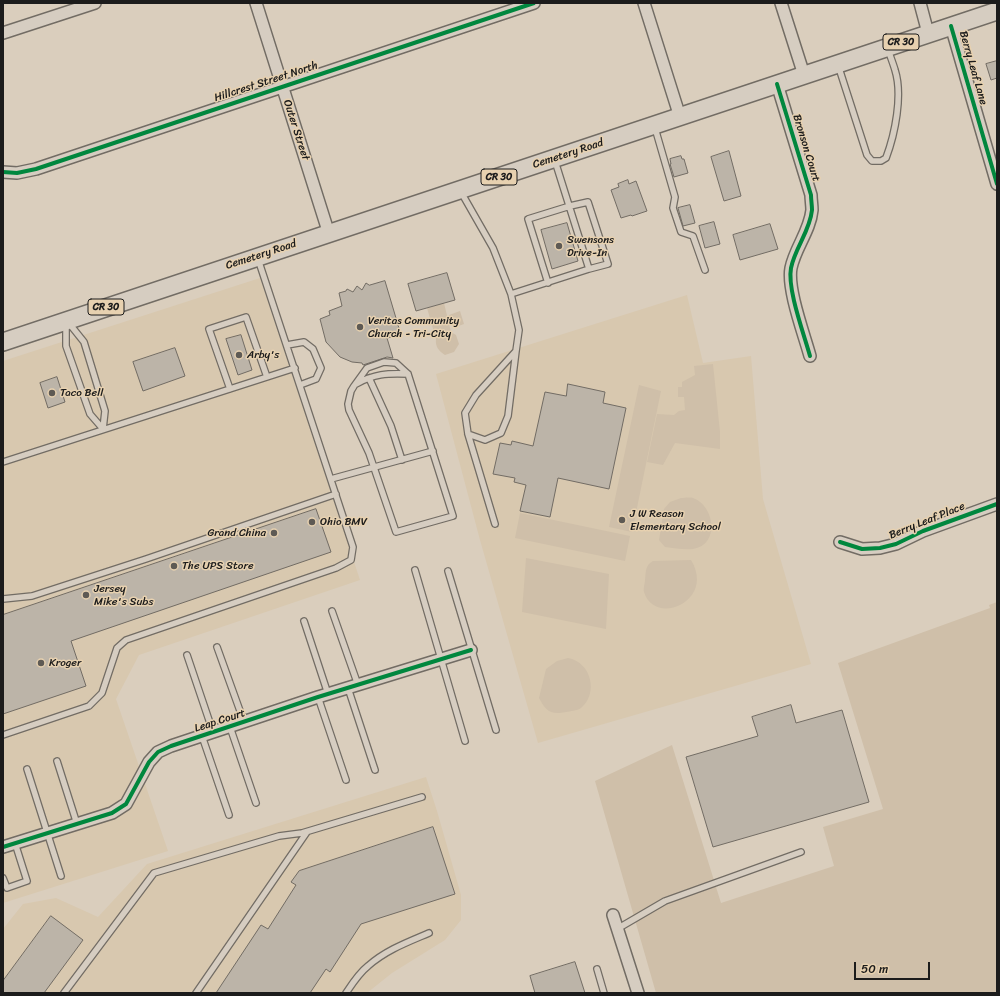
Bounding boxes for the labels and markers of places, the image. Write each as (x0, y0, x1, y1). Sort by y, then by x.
place label: Swensons Drive-In (567, 233, 614, 259)
marker: Swensons Drive-In (554, 241, 564, 251)
place label: Veritas Community Church - Tri-City (368, 314, 459, 340)
marker: Veritas Community Church - Tri-City (355, 322, 365, 332)
place label: Arby's (247, 348, 279, 362)
marker: Arby's (234, 350, 244, 360)
place label: Taco Bell (60, 386, 103, 400)
marker: Taco Bell (47, 388, 57, 398)
place label: J W Reason Elementary School (630, 507, 721, 533)
place label: Ohio BMV (320, 515, 367, 529)
marker: J W Reason Elementary School (617, 515, 627, 525)
marker: Ohio BMV (307, 517, 317, 527)
place label: Grand China (207, 526, 266, 540)
marker: Grand China (269, 528, 279, 538)
place label: The UPS Store (182, 559, 254, 573)
marker: The UPS Store (169, 561, 179, 571)
place label: Jersey Mike's Subs (94, 582, 153, 608)
marker: Jersey Mike's Subs (81, 590, 91, 600)
place label: Kroger (49, 656, 82, 670)
marker: Kroger (36, 658, 46, 668)

